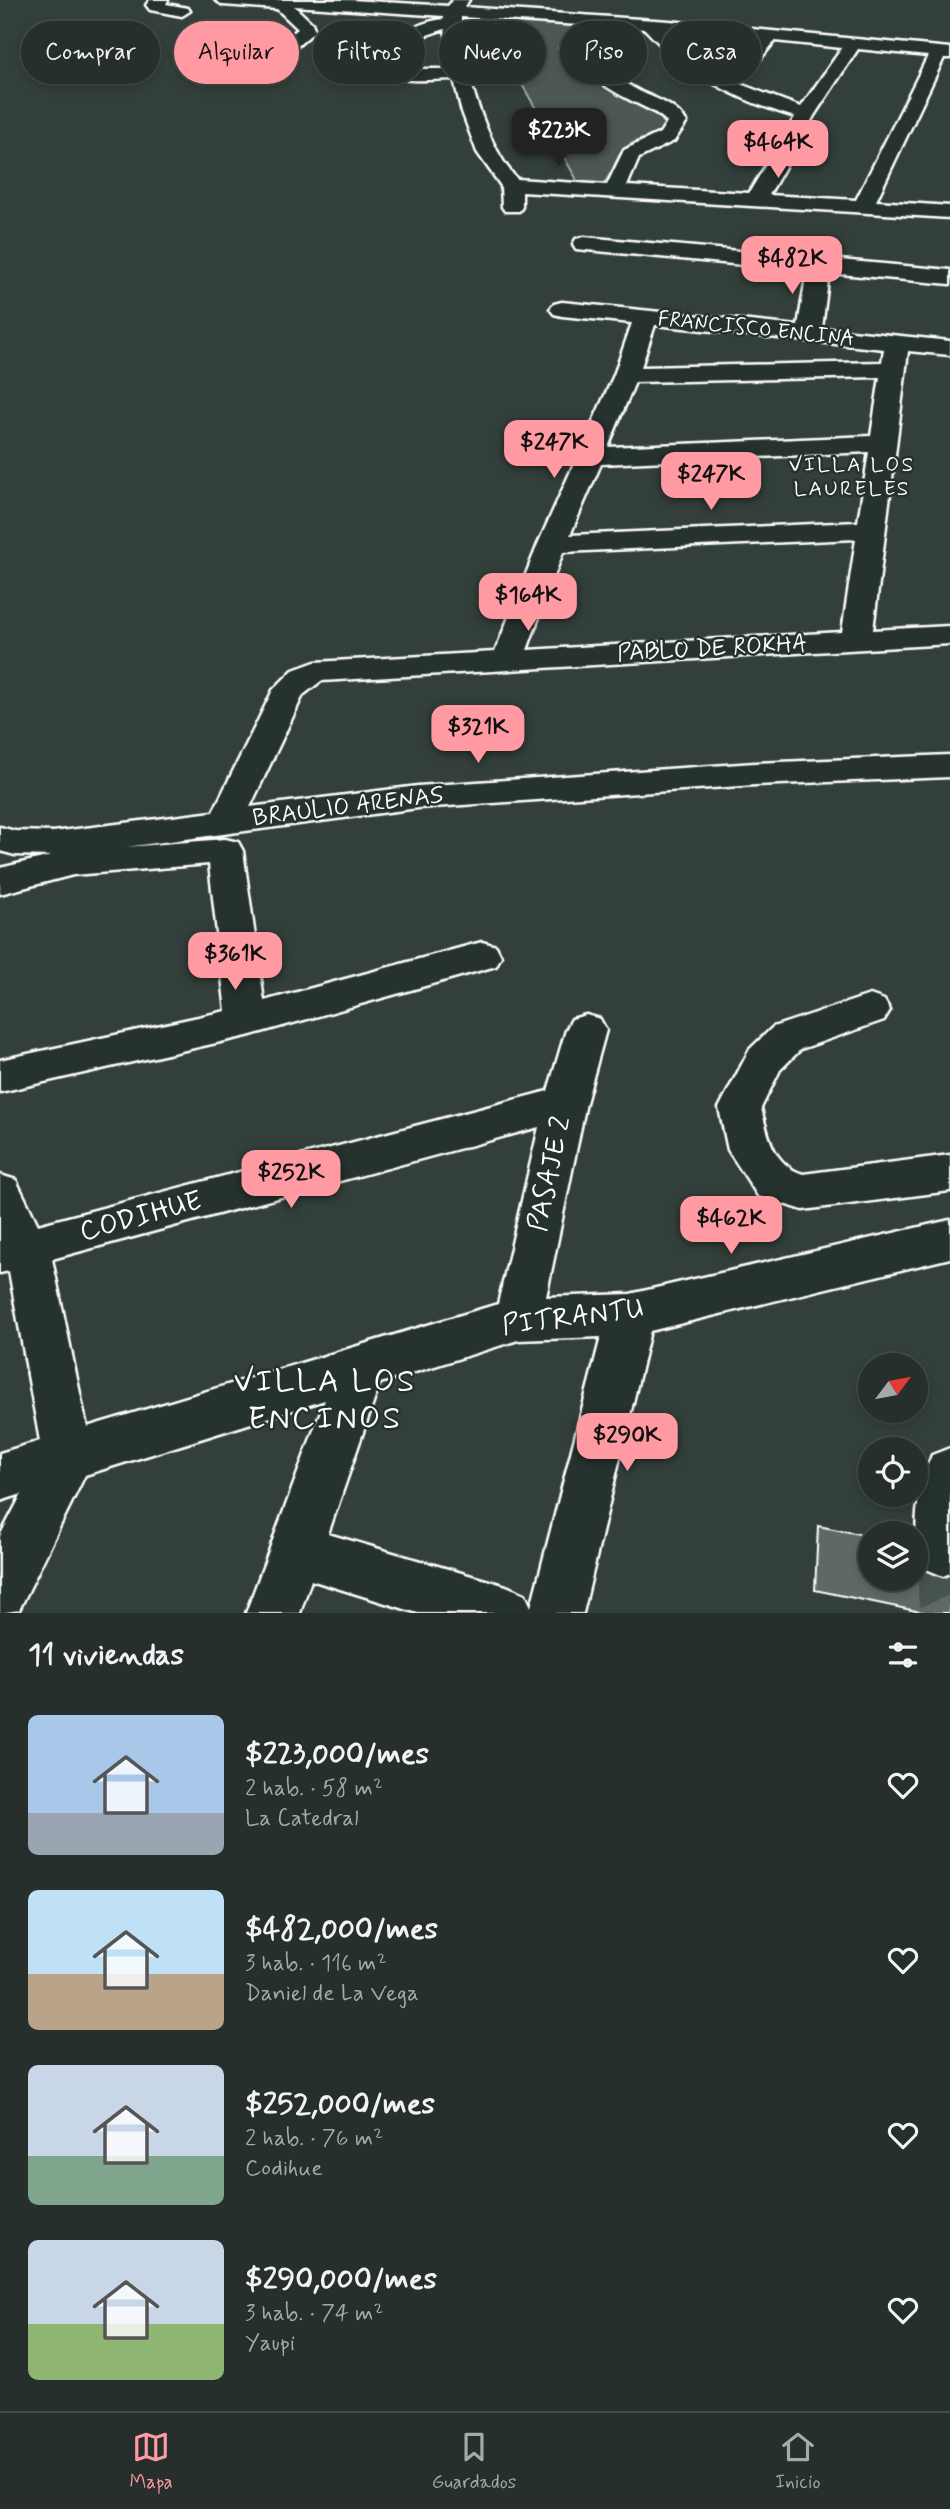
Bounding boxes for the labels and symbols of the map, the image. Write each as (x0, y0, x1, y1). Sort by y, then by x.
pin: $223K (510, 108, 608, 168)
pin: $464K (729, 120, 827, 180)
pin: $482K (743, 236, 841, 296)
street label: FRANCISCO ENCINA (656, 305, 856, 353)
pin: $247K (505, 420, 603, 480)
district label: VILLA LOS LAURELES (789, 451, 915, 503)
pin: $247K (662, 452, 760, 512)
pin: $164K (479, 574, 577, 633)
street label: PABLO DE ROKHA (616, 629, 808, 669)
pin: $321K (429, 706, 527, 765)
street label: BRAULIO ARENAS (251, 780, 445, 834)
pin: $361K (186, 932, 284, 992)
street label: PASAJE 2 (520, 1113, 580, 1235)
pin: $252K (242, 1150, 340, 1210)
street label: CODIHUE (76, 1183, 206, 1251)
pin: $462K (682, 1196, 780, 1256)
street label: PITRANTU (500, 1291, 646, 1345)
north arrow (858, 1353, 928, 1423)
district label: VILLA LOS ENCINOS (234, 1361, 417, 1440)
pin: $290K (578, 1414, 676, 1473)

